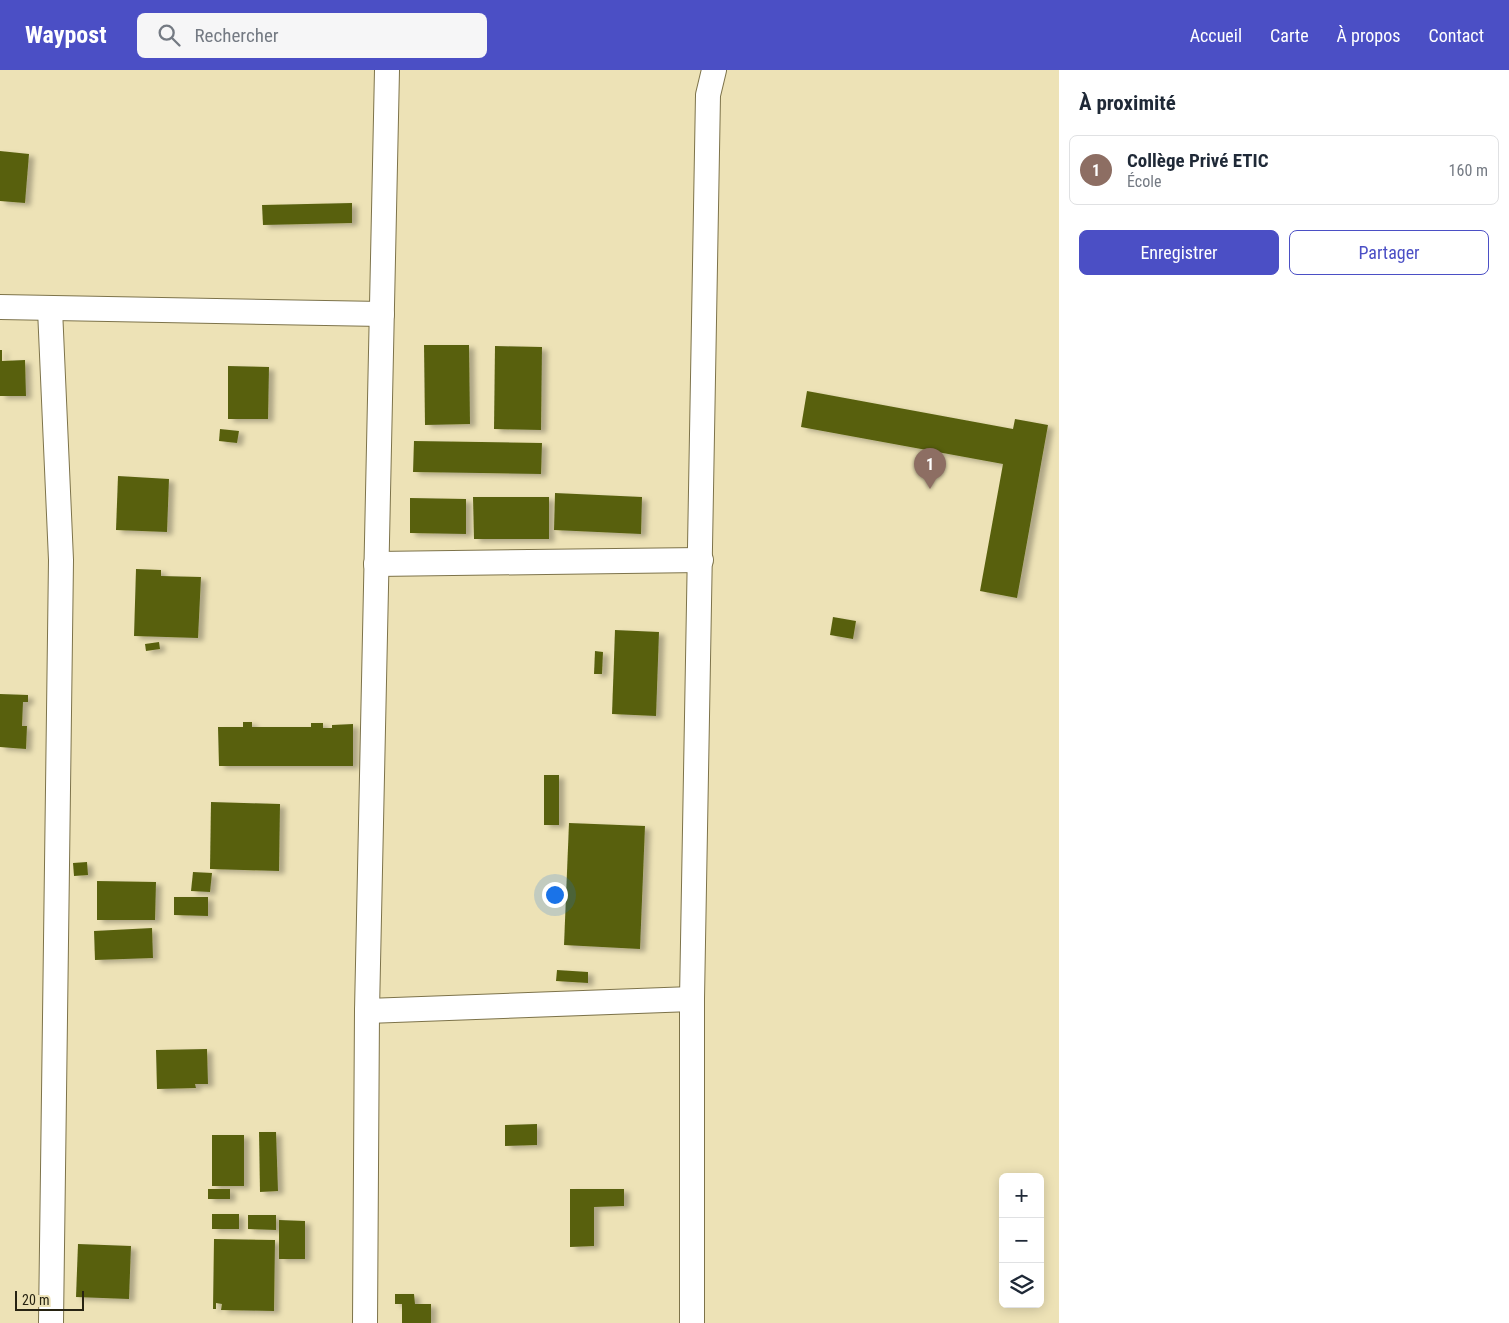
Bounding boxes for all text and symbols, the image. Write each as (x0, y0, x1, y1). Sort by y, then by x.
search box (137, 13, 487, 58)
text: Waypost (25, 21, 107, 49)
icon: search (155, 21, 183, 49)
text: Rechercher (195, 24, 279, 47)
text: Accueil (1190, 25, 1242, 46)
text: Carte (1270, 25, 1309, 46)
text: À propos (1337, 25, 1400, 46)
text: Contact (1428, 25, 1484, 46)
text: À proximité (1079, 91, 1176, 115)
text: Collège Privé ETIC (1127, 149, 1269, 172)
text: 1 (1092, 161, 1100, 180)
text: 160 m (1449, 161, 1488, 180)
text: École (1127, 172, 1161, 191)
button: Enregistrer (1079, 230, 1279, 275)
button: Partager (1289, 230, 1489, 275)
pin: 1 (914, 448, 946, 489)
your location (542, 882, 568, 908)
map controls (999, 1173, 1044, 1308)
button: + (999, 1173, 1044, 1218)
button: − (999, 1218, 1044, 1263)
button: layers (999, 1263, 1044, 1308)
scale bar (15, 1288, 84, 1311)
text: 20 m (22, 1292, 50, 1308)

